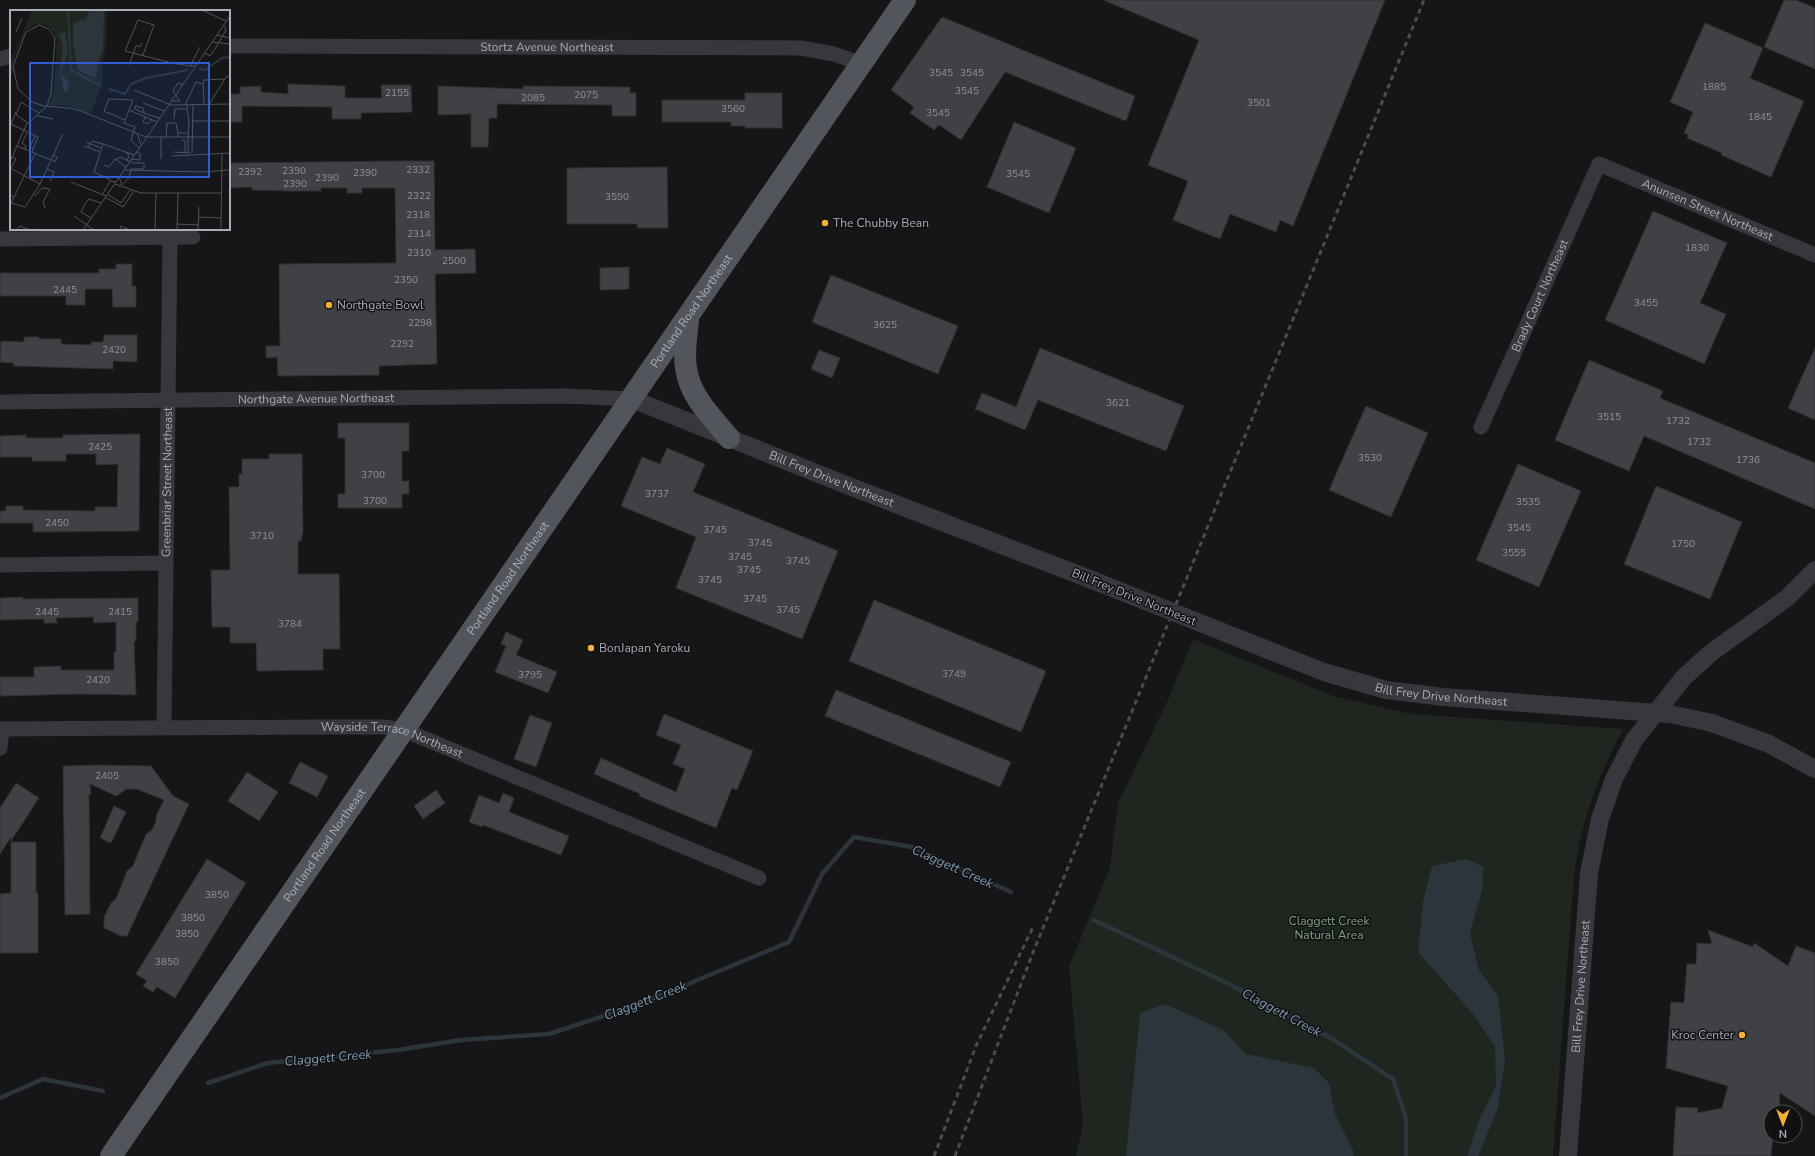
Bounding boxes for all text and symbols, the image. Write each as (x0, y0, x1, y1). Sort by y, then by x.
inset map (10, 10, 230, 230)
street label: Stortz Avenue Northeast (480, 39, 615, 55)
house number: 3545 (929, 66, 953, 80)
house number: 3545 (960, 66, 984, 80)
house number: 1885 (1702, 80, 1726, 94)
house number: 3545 (955, 84, 979, 98)
house number: 2155 (385, 86, 409, 100)
house number: 2075 (574, 88, 598, 102)
house number: 2085 (521, 91, 545, 105)
house number: 3501 (1247, 96, 1271, 110)
house number: 3560 (721, 102, 745, 116)
house number: 3545 (926, 106, 950, 120)
house number: 1845 (1748, 110, 1772, 124)
house number: 2332 (406, 163, 430, 177)
house number: 2390 (282, 164, 306, 178)
house number: 2392 (238, 165, 262, 179)
house number: 2390 (353, 166, 377, 180)
house number: 3545 (1006, 167, 1030, 181)
house number: 2390 (315, 171, 339, 185)
street label: Anunsen Street Northeast (1639, 175, 1776, 245)
house number: 2390 (283, 177, 307, 191)
house number: 2322 (407, 189, 431, 203)
house number: 3590 (605, 190, 629, 204)
house number: 2318 (406, 208, 430, 222)
place label: The Chubby Bean (833, 215, 929, 231)
marker: The Chubby Bean (820, 218, 830, 228)
house number: 2314 (407, 227, 431, 241)
street label: Brady Court Northeast (1508, 236, 1573, 355)
house number: 1830 (1685, 241, 1709, 255)
house number: 2310 (407, 246, 431, 260)
street label: Portland Road Northeast (647, 250, 736, 371)
house number: 2500 (442, 254, 466, 268)
house number: 2350 (394, 273, 418, 287)
house number: 2445 (53, 283, 77, 297)
house number: 3455 (1634, 296, 1658, 310)
place label: Northgate Bowl (337, 297, 424, 313)
marker: Northgate Bowl (324, 300, 334, 310)
house number: 2298 (408, 316, 432, 330)
house number: 3625 (873, 318, 897, 332)
house number: 2292 (390, 337, 414, 351)
house number: 2420 (102, 343, 126, 357)
street label: Northgate Avenue Northeast (238, 390, 395, 407)
house number: 3621 (1106, 396, 1130, 410)
street label: Greenbriar Street Northeast (158, 406, 176, 557)
house number: 3515 (1597, 410, 1621, 424)
house number: 1732 (1666, 414, 1690, 428)
house number: 1732 (1687, 435, 1711, 449)
house number: 2425 (88, 440, 112, 454)
street label: Bill Frey Drive Northeast (767, 447, 897, 511)
house number: 3530 (1358, 451, 1382, 465)
house number: 1736 (1736, 453, 1760, 467)
house number: 3700 (361, 468, 385, 482)
house number: 3737 (645, 487, 669, 501)
house number: 3700 (363, 494, 387, 508)
house number: 3535 (1516, 495, 1540, 509)
house number: 2450 (45, 516, 69, 530)
street label: Portland Road Northeast (463, 517, 553, 638)
house number: 3545 (1507, 521, 1531, 535)
house number: 3745 (703, 523, 727, 537)
house number: 3710 (250, 529, 274, 543)
house number: 3745 (748, 536, 772, 550)
house number: 1750 (1671, 537, 1695, 551)
house number: 3555 (1502, 546, 1526, 560)
house number: 3745 (728, 550, 752, 564)
house number: 3745 (786, 554, 810, 568)
house number: 3745 (737, 563, 761, 577)
street label: Bill Frey Drive Northeast (1069, 565, 1199, 630)
house number: 3745 (698, 573, 722, 587)
house number: 3745 (743, 592, 767, 606)
house number: 3745 (776, 603, 800, 617)
house number: 2445 (35, 605, 59, 619)
house number: 2415 (108, 605, 132, 619)
house number: 3784 (278, 617, 302, 631)
place label: BonJapan Yaroku (599, 640, 690, 656)
marker: BonJapan Yaroku (586, 643, 596, 653)
house number: 3749 (942, 667, 966, 681)
house number: 3795 (518, 668, 542, 682)
house number: 2420 (86, 673, 110, 687)
street label: Bill Frey Drive Northeast (1373, 679, 1509, 710)
street label: Wayside Terrace Northeast (321, 719, 466, 762)
house number: 2405 (95, 769, 119, 783)
street label: Portland Road Northeast (280, 785, 370, 905)
water label: Claggett Creek (909, 841, 997, 893)
house number: 3850 (205, 888, 229, 902)
house number: 3850 (181, 911, 205, 925)
park label: Claggett Creek Natural Area (1289, 913, 1370, 943)
street label: Bill Frey Drive Northeast (1568, 919, 1594, 1053)
house number: 3850 (175, 927, 199, 941)
house number: 3850 (155, 955, 179, 969)
water label: Claggett Creek (601, 977, 690, 1025)
water label: Claggett Creek (1239, 984, 1325, 1042)
place label: Kroc Center (1671, 1027, 1735, 1043)
marker: Kroc Center (1737, 1030, 1747, 1040)
water label: Claggett Creek (284, 1045, 373, 1071)
north arrow (1763, 1104, 1803, 1144)
text: N (1779, 1126, 1787, 1141)

